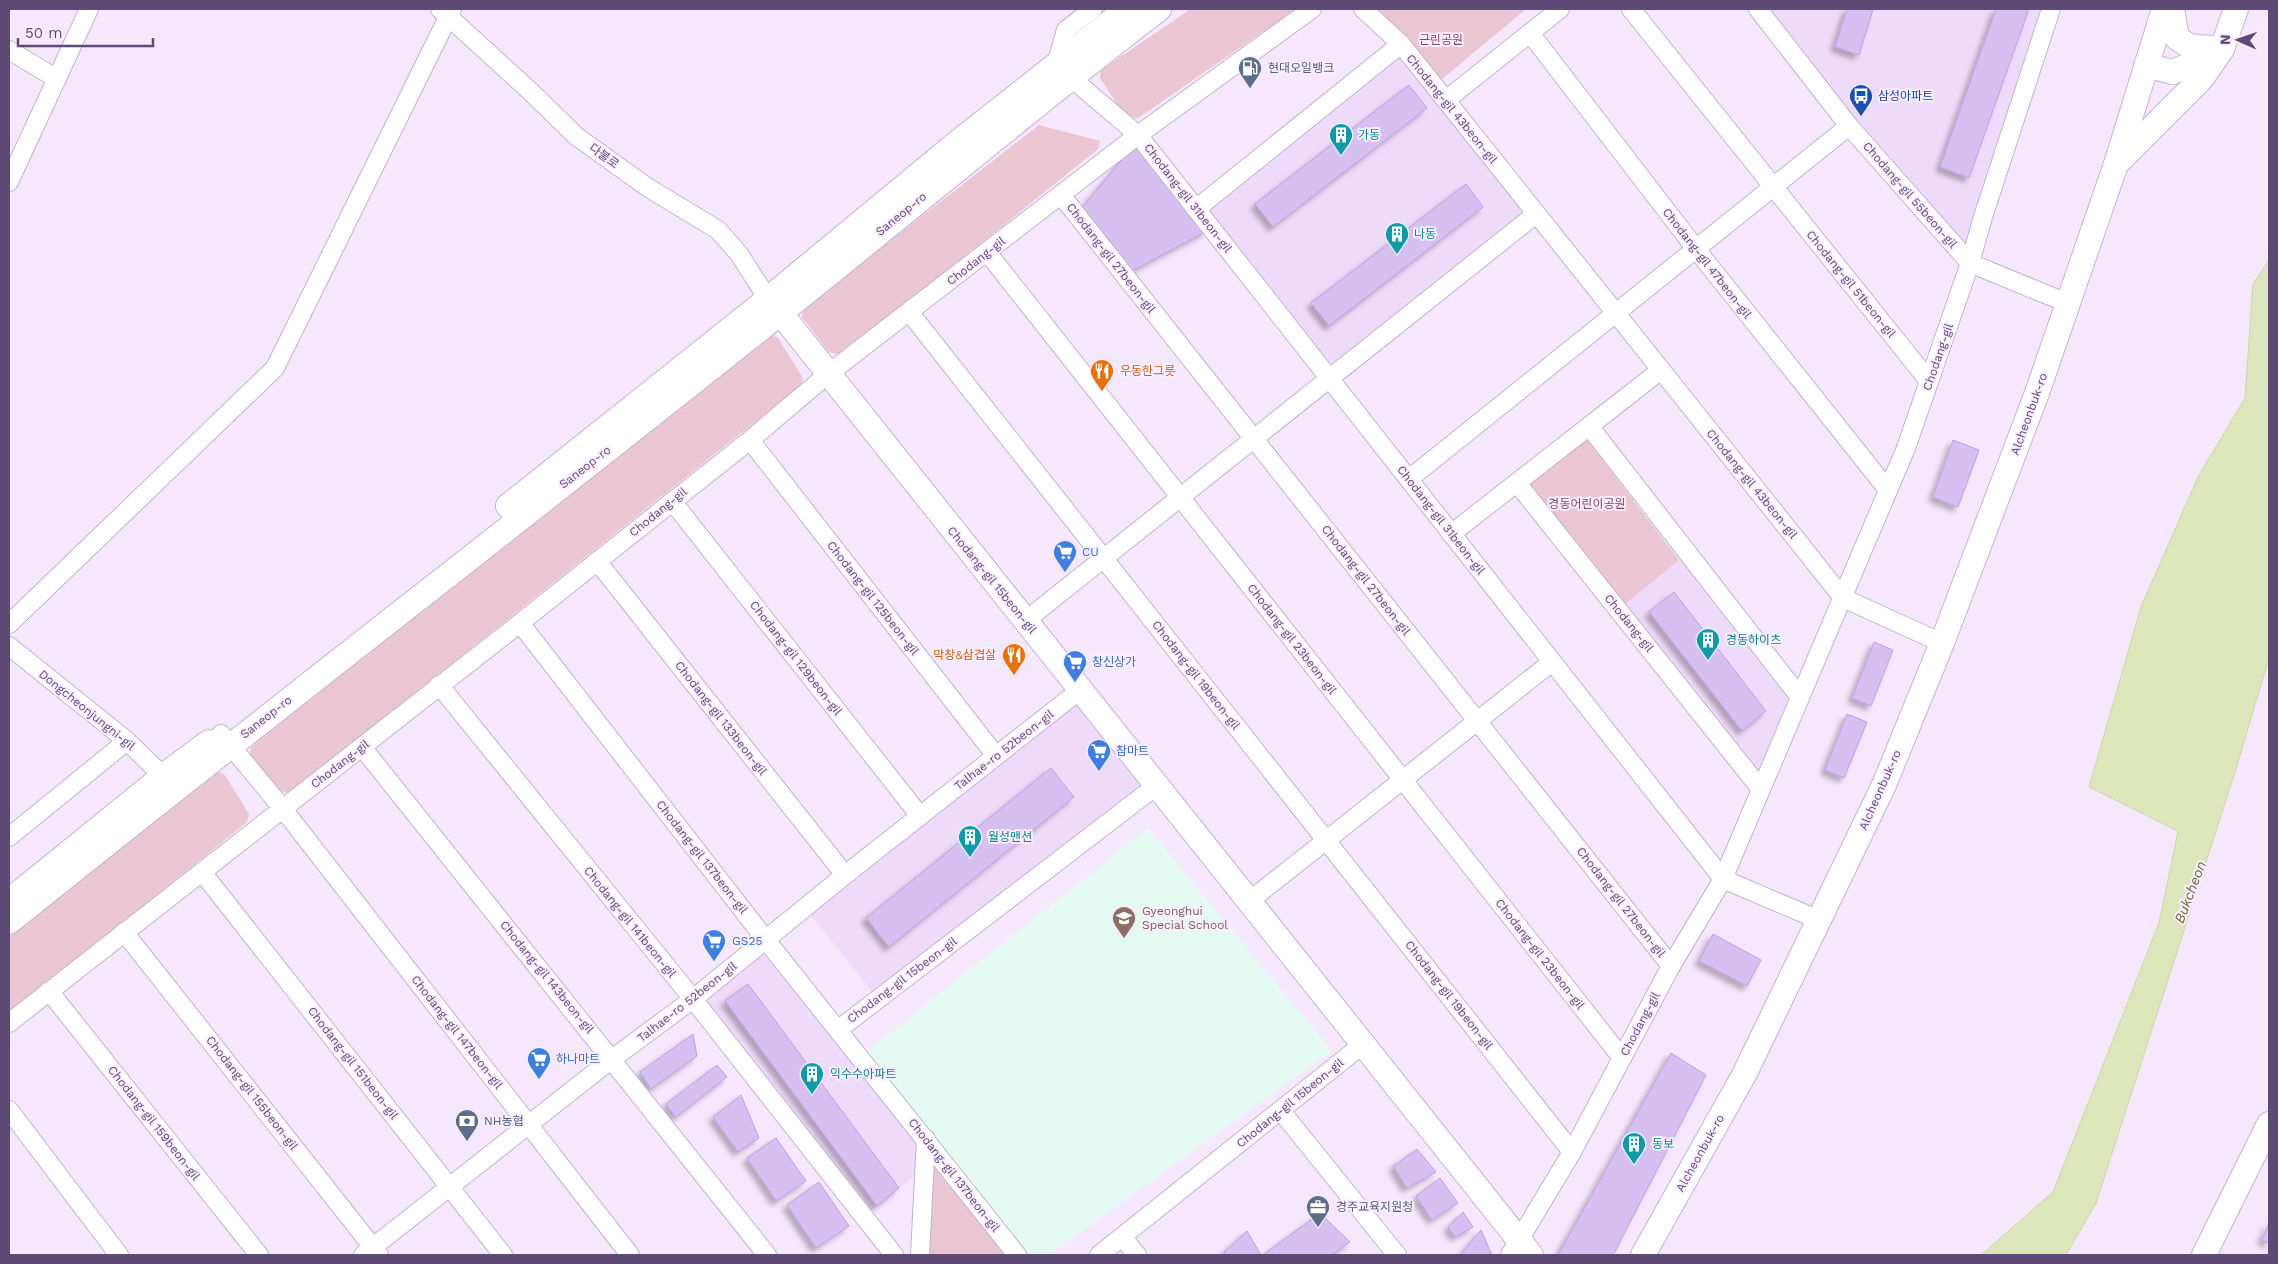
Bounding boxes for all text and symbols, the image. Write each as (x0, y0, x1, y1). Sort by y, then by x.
scale bar (18, 15, 152, 47)
north arrow (2213, 15, 2263, 65)
text: 50 m (25, 24, 62, 42)
park label: 근린공원 (1419, 33, 1463, 47)
text: N (2217, 34, 2233, 45)
street label: Chodang-gil 43beon-gil (1404, 51, 1501, 167)
fuel station icon: 현대오일뱅크 (1237, 55, 1263, 89)
place label: 현대오일뱅크 (1268, 61, 1334, 75)
bus stop icon: 삼성아파트 (1848, 83, 1874, 117)
place label: 삼성아파트 (1878, 89, 1933, 103)
building icon: 가동 (1328, 122, 1354, 156)
place label: 가동 (1358, 128, 1380, 142)
street label: Chodang-gil 55beon-gil (1860, 139, 1960, 251)
street label: 다불로 (586, 141, 622, 171)
street label: Chodang-gil 31beon-gil (1141, 141, 1235, 255)
street label: Saneop-ro (873, 189, 929, 239)
street label: Chodang-gil 27beon-gil (1064, 200, 1159, 316)
street label: Chodang-gil 47beon-gil (1660, 205, 1755, 321)
building icon: 나동 (1384, 221, 1410, 255)
place label: 나동 (1414, 227, 1436, 241)
street label: Chodang-gil 51beon-gil (1803, 227, 1899, 341)
street label: Chodang-gil (944, 234, 1008, 288)
street label: Chodang-gil (1920, 321, 1956, 393)
restaurant icon: 우동한그릇 (1089, 358, 1115, 392)
place label: 우동한그릇 (1120, 364, 1175, 378)
street label: Alcheonbuk-ro (2008, 371, 2050, 457)
street label: Chodang-gil 43beon-gil (1704, 426, 1801, 542)
street label: Saneop-ro (556, 443, 614, 491)
street label: Chodang-gil 31beon-gil (1394, 463, 1488, 577)
street label: Chodang-gil (626, 484, 690, 540)
park label: 경동어린이공원 (1548, 497, 1626, 511)
street label: Chodang-gil 27beon-gil (1319, 522, 1414, 638)
street label: Chodang-gil 15beon-gil (944, 524, 1040, 637)
street label: Chodang-gil 125beon-gil (824, 538, 922, 658)
supermarket icon: CU (1052, 539, 1078, 573)
place label: CU (1082, 545, 1099, 559)
street label: Chodang-gil 23beon-gil (1244, 581, 1340, 697)
street label: Chodang-gil (1601, 591, 1657, 655)
street label: Chodang-gil 129beon-gil (747, 598, 845, 718)
street label: Chodang-gil 19beon-gil (1149, 618, 1243, 732)
building icon: 경동하이츠 (1695, 627, 1721, 661)
place label: 경동하이츠 (1726, 633, 1781, 647)
restaurant icon: 막창&삼겹살 (1001, 642, 1027, 676)
place label: 막창&삼겹살 (933, 648, 996, 662)
supermarket icon: 창신상가 (1062, 649, 1088, 683)
place label: 창신상가 (1092, 655, 1136, 669)
street label: Chodang-gil 133beon-gil (672, 658, 770, 778)
street label: Dongcheonjungni-gil (36, 667, 138, 753)
street label: Saneop-ro (237, 693, 295, 741)
street label: Talhae-ro 52beon-gil (952, 707, 1057, 793)
street label: Chodang-gil (308, 737, 372, 791)
supermarket icon: 참마트 (1086, 738, 1112, 772)
place label: 참마트 (1116, 744, 1149, 758)
street label: Alcheonbuk-ro (1856, 748, 1904, 832)
street label: Chodang-gil 137beon-gil (653, 797, 751, 917)
building icon: 월성맨션 (957, 824, 983, 858)
place label: 월성맨션 (988, 830, 1032, 844)
street label: Chodang-gil 27beon-gil (1574, 844, 1669, 960)
water label: Bukcheon (2171, 859, 2209, 925)
street label: Chodang-gil 141beon-gil (581, 864, 679, 981)
street label: Chodang-gil 23beon-gil (1492, 896, 1588, 1012)
place label: Gyeonghui Special School (1142, 904, 1228, 932)
school or university icon: Gyeonghui Special School (1111, 905, 1137, 939)
street label: Chodang-gil 143beon-gil (497, 918, 597, 1037)
supermarket icon: GS25 (701, 928, 727, 962)
place label: GS25 (732, 934, 762, 948)
street label: Chodang-gil 15beon-gil (844, 934, 960, 1026)
street label: Chodang-gil 19beon-gil (1402, 938, 1496, 1052)
street label: Talhae-ro 52beon-gil (635, 959, 740, 1045)
street label: Chodang-gil 147beon-gil (408, 972, 506, 1092)
street label: Chodang-gil (1617, 989, 1663, 1058)
street label: Chodang-gil 151beon-gil (305, 1004, 401, 1122)
street label: Chodang-gil 155beon-gil (203, 1033, 301, 1153)
supermarket icon: 하나마트 (526, 1046, 552, 1080)
place label: 하나마트 (556, 1052, 600, 1066)
street label: Chodang-gil 15beon-gil (1234, 1055, 1347, 1151)
building icon: 익수수아파트 (799, 1061, 825, 1095)
street label: Chodang-gil 159beon-gil (105, 1063, 203, 1183)
place label: 익수수아파트 (830, 1067, 896, 1081)
bank icon: NH농협 (454, 1108, 480, 1142)
street label: Alcheonbuk-ro (1673, 1112, 1727, 1194)
place label: NH농협 (484, 1114, 524, 1128)
street label: Chodang-gil 137beon-gil (905, 1115, 1003, 1235)
building icon: 동보 (1621, 1131, 1647, 1165)
place label: 동보 (1652, 1137, 1674, 1151)
office icon: 경주교육지원청 (1305, 1194, 1331, 1228)
place label: 경주교육지원청 (1336, 1200, 1413, 1214)

